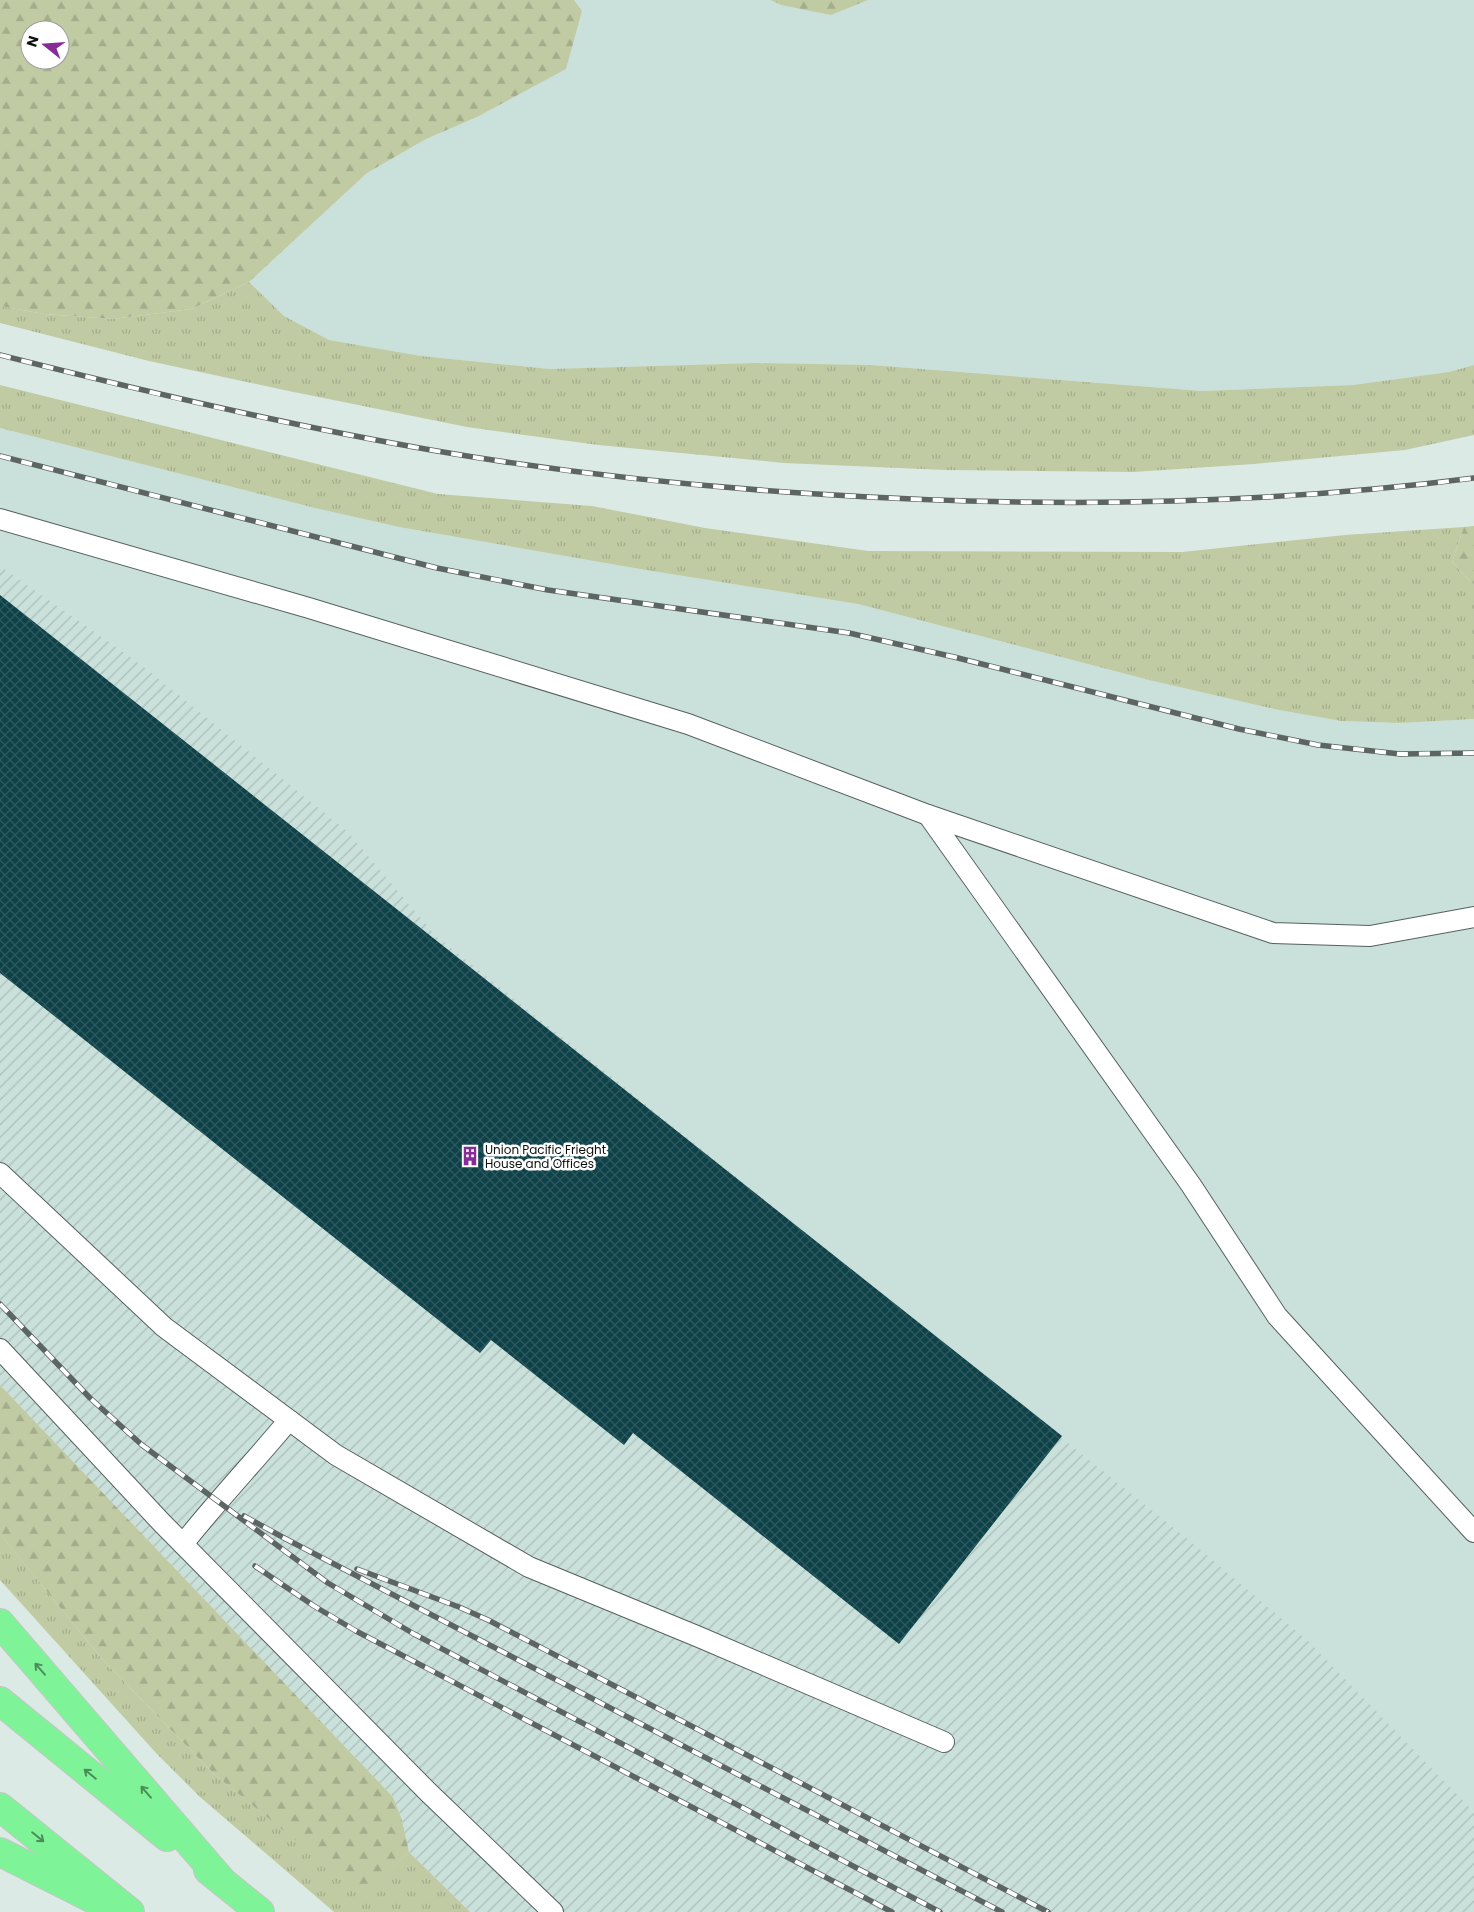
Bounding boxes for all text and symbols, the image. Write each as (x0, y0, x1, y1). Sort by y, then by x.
north arrow (20, 20, 70, 70)
text: N (21, 33, 44, 49)
place label: Union Pacific Frieght House and Offices (485, 1141, 606, 1172)
building icon: Union Pacific Frieght House and Offices (459, 1145, 481, 1167)
one-way arrow (35, 1663, 46, 1676)
one-way arrow (84, 1769, 97, 1780)
one-way arrow (140, 1786, 152, 1799)
one-way arrow (31, 1832, 44, 1843)

